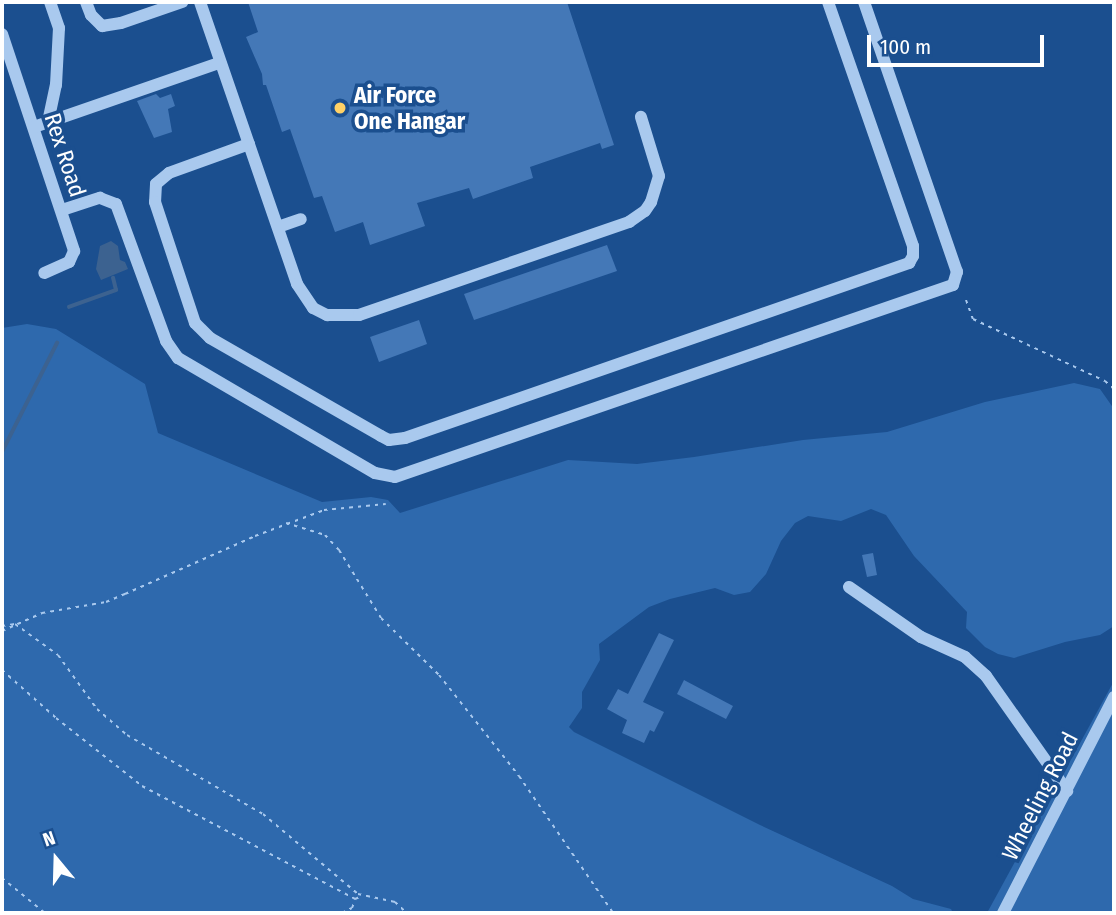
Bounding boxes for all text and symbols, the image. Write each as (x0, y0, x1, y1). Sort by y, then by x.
scale bar (871, 21, 1048, 65)
text: 100 m (880, 34, 931, 60)
place label: Air Force One Hangar (354, 81, 465, 135)
marker: Air Force One Hangar (332, 100, 348, 116)
street label: Rex Road (39, 110, 91, 200)
street label: Wheeling Road (996, 727, 1084, 865)
north arrow (21, 824, 91, 894)
text: N (40, 826, 58, 851)

